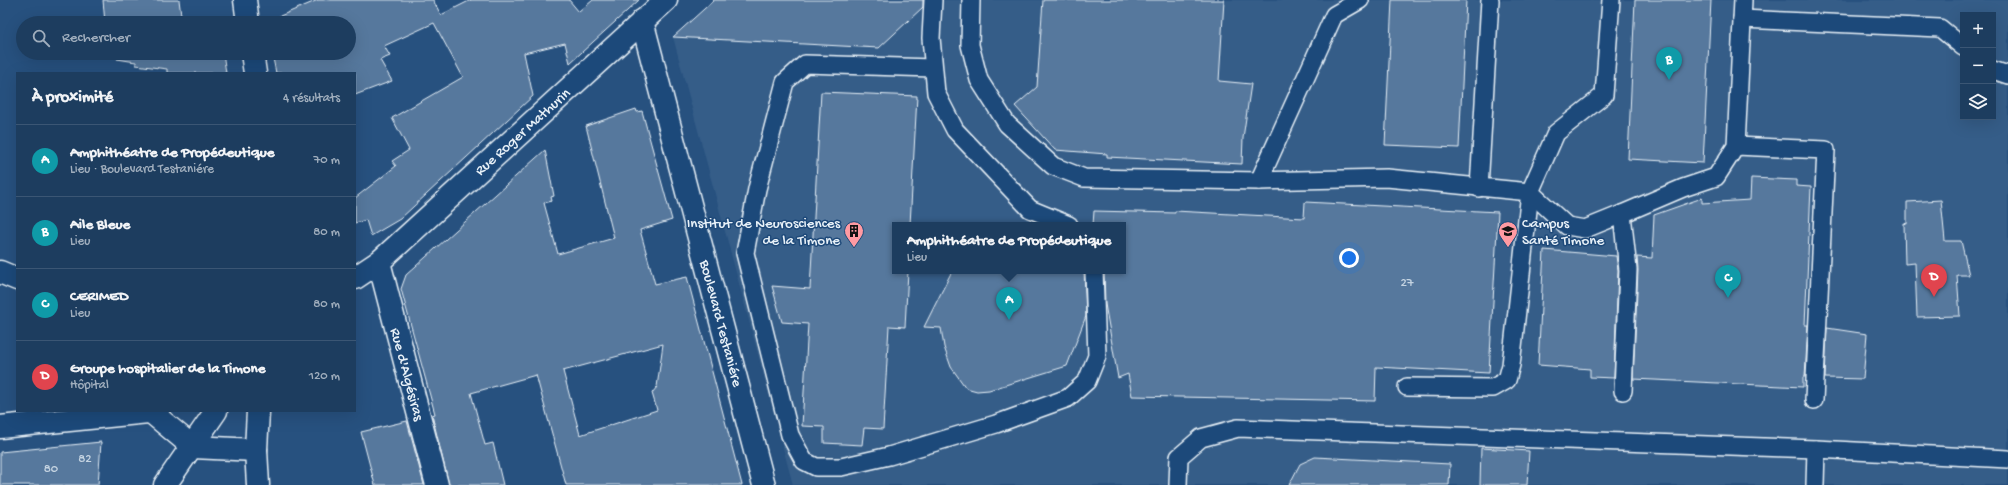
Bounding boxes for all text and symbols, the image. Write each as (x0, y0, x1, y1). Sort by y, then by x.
map controls (1960, 12, 1996, 120)
button: + (1960, 12, 1996, 48)
search box (16, 16, 356, 60)
icon: search (30, 27, 52, 49)
text: Rechercher (62, 29, 130, 47)
pin: B (1656, 47, 1682, 80)
button: − (1960, 48, 1996, 84)
button: layers (1960, 84, 1996, 120)
street label: Rue Roger Mathurin (472, 85, 575, 180)
text: À proximité (32, 88, 113, 108)
text: 4 résultats (283, 91, 340, 106)
text: Amphithéatre de Propédeutique (70, 144, 274, 162)
text: A (41, 153, 49, 168)
text: 70 m (314, 153, 340, 168)
text: Lieu · Boulevard Testaniére (70, 162, 214, 177)
place label: Institut de Neurosciences de la Timone (687, 215, 840, 250)
place label: Campus Santé Timone (1522, 215, 1604, 250)
text: Aile Bleue (70, 216, 130, 234)
building icon: Institut de Neurosciences de la Timone (843, 220, 865, 248)
school or university icon: Campus Santé Timone (1497, 220, 1519, 248)
popup (892, 222, 1126, 274)
text: B (42, 225, 48, 240)
text: 80 m (313, 225, 340, 240)
text: Amphithéatre de Propédeutique (907, 232, 1111, 250)
text: Lieu (70, 234, 90, 249)
your location (1339, 248, 1359, 268)
text: Lieu (907, 250, 927, 265)
street label: Boulevard Testaniére (694, 257, 746, 389)
pin: D (1921, 264, 1947, 297)
pin: C (1715, 265, 1741, 298)
house number: 27 (1400, 276, 1415, 291)
pin: A (996, 287, 1022, 320)
text: CERIMED (70, 288, 128, 306)
text: C (41, 297, 49, 312)
text: 80 m (313, 297, 340, 312)
text: Lieu (70, 306, 90, 321)
street label: Rue d'Algésiras (385, 326, 427, 423)
text: Groupe hospitalier de la Timone (70, 360, 265, 378)
text: D (41, 369, 49, 384)
text: 120 m (309, 369, 340, 384)
text: Hôpital (70, 378, 109, 393)
house number: 82 (78, 452, 92, 467)
house number: 80 (44, 462, 59, 477)

